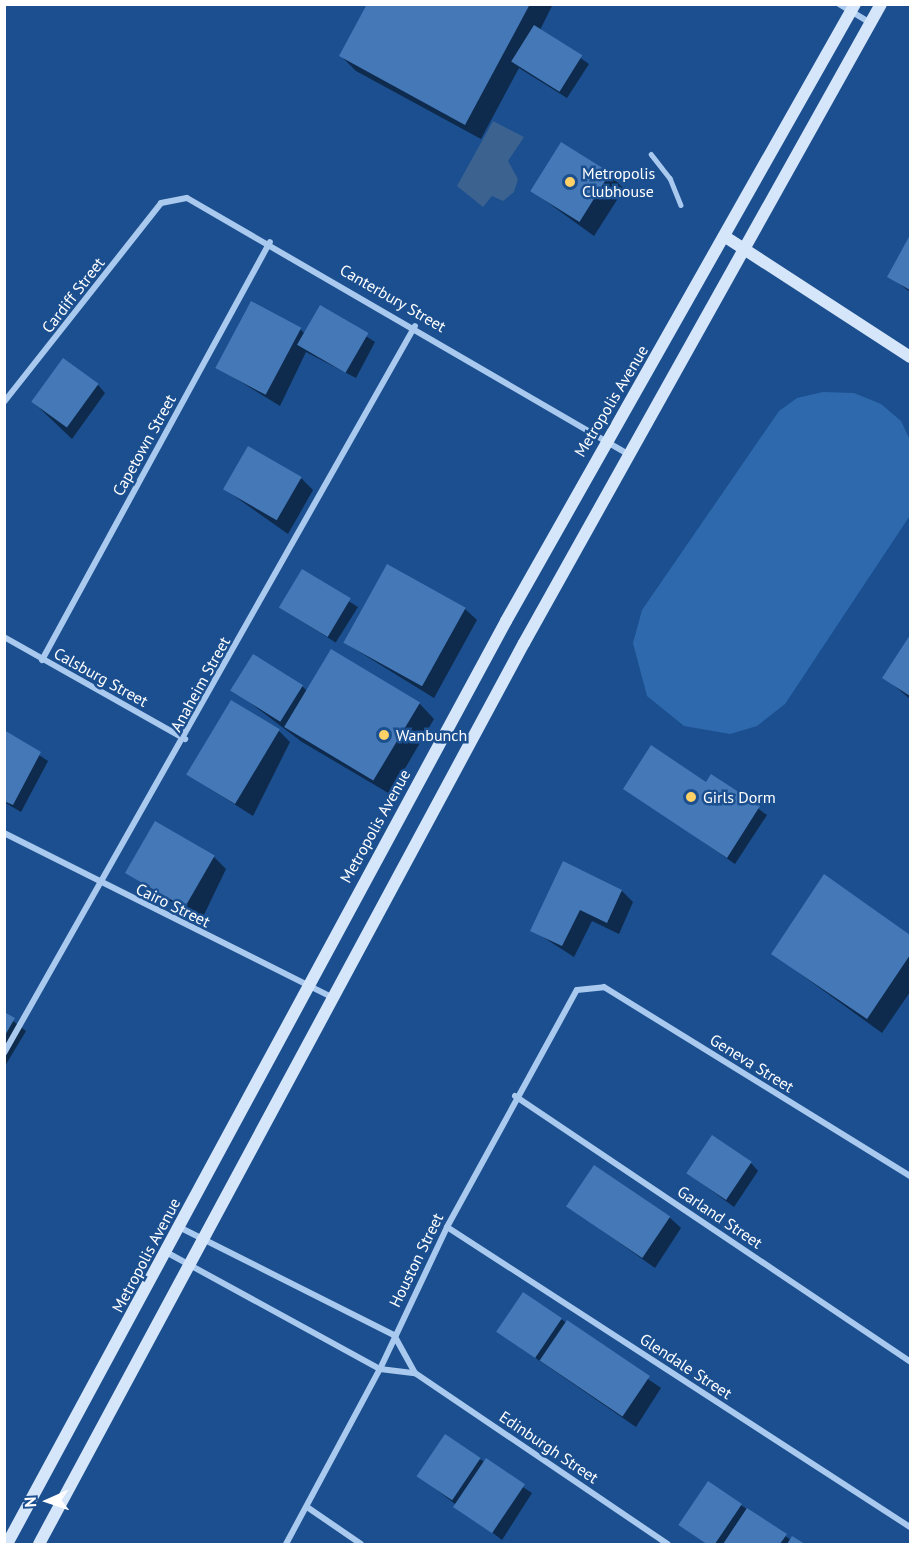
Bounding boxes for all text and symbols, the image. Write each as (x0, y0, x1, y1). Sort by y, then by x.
place label: Metropolis Clubhouse (582, 163, 655, 201)
marker: Metropolis Clubhouse (563, 175, 577, 189)
street label: Cardiff Street (38, 253, 108, 337)
street label: Canterbury Street (336, 260, 450, 336)
street label: Metropolis Avenue (570, 341, 652, 461)
street label: Capetown Street (108, 391, 180, 499)
street label: Anaheim Street (166, 633, 234, 735)
street label: Calsburg Street (51, 643, 151, 711)
place label: Wanbunch (396, 725, 467, 745)
marker: Wanbunch (377, 728, 391, 742)
street label: Metropolis Avenue (336, 766, 414, 886)
place label: Girls Dorm (703, 787, 776, 807)
marker: Girls Dorm (684, 790, 698, 804)
street label: Cairo Street (133, 879, 213, 931)
street label: Geneva Street (707, 1030, 797, 1096)
street label: Garland Street (674, 1182, 766, 1252)
street label: Metropolis Avenue (108, 1194, 184, 1316)
street label: Houston Street (385, 1210, 447, 1310)
street label: Glendale Street (636, 1329, 736, 1403)
street label: Edinburgh Street (496, 1407, 602, 1487)
north arrow (18, 1471, 78, 1531)
text: N (20, 1496, 40, 1508)

